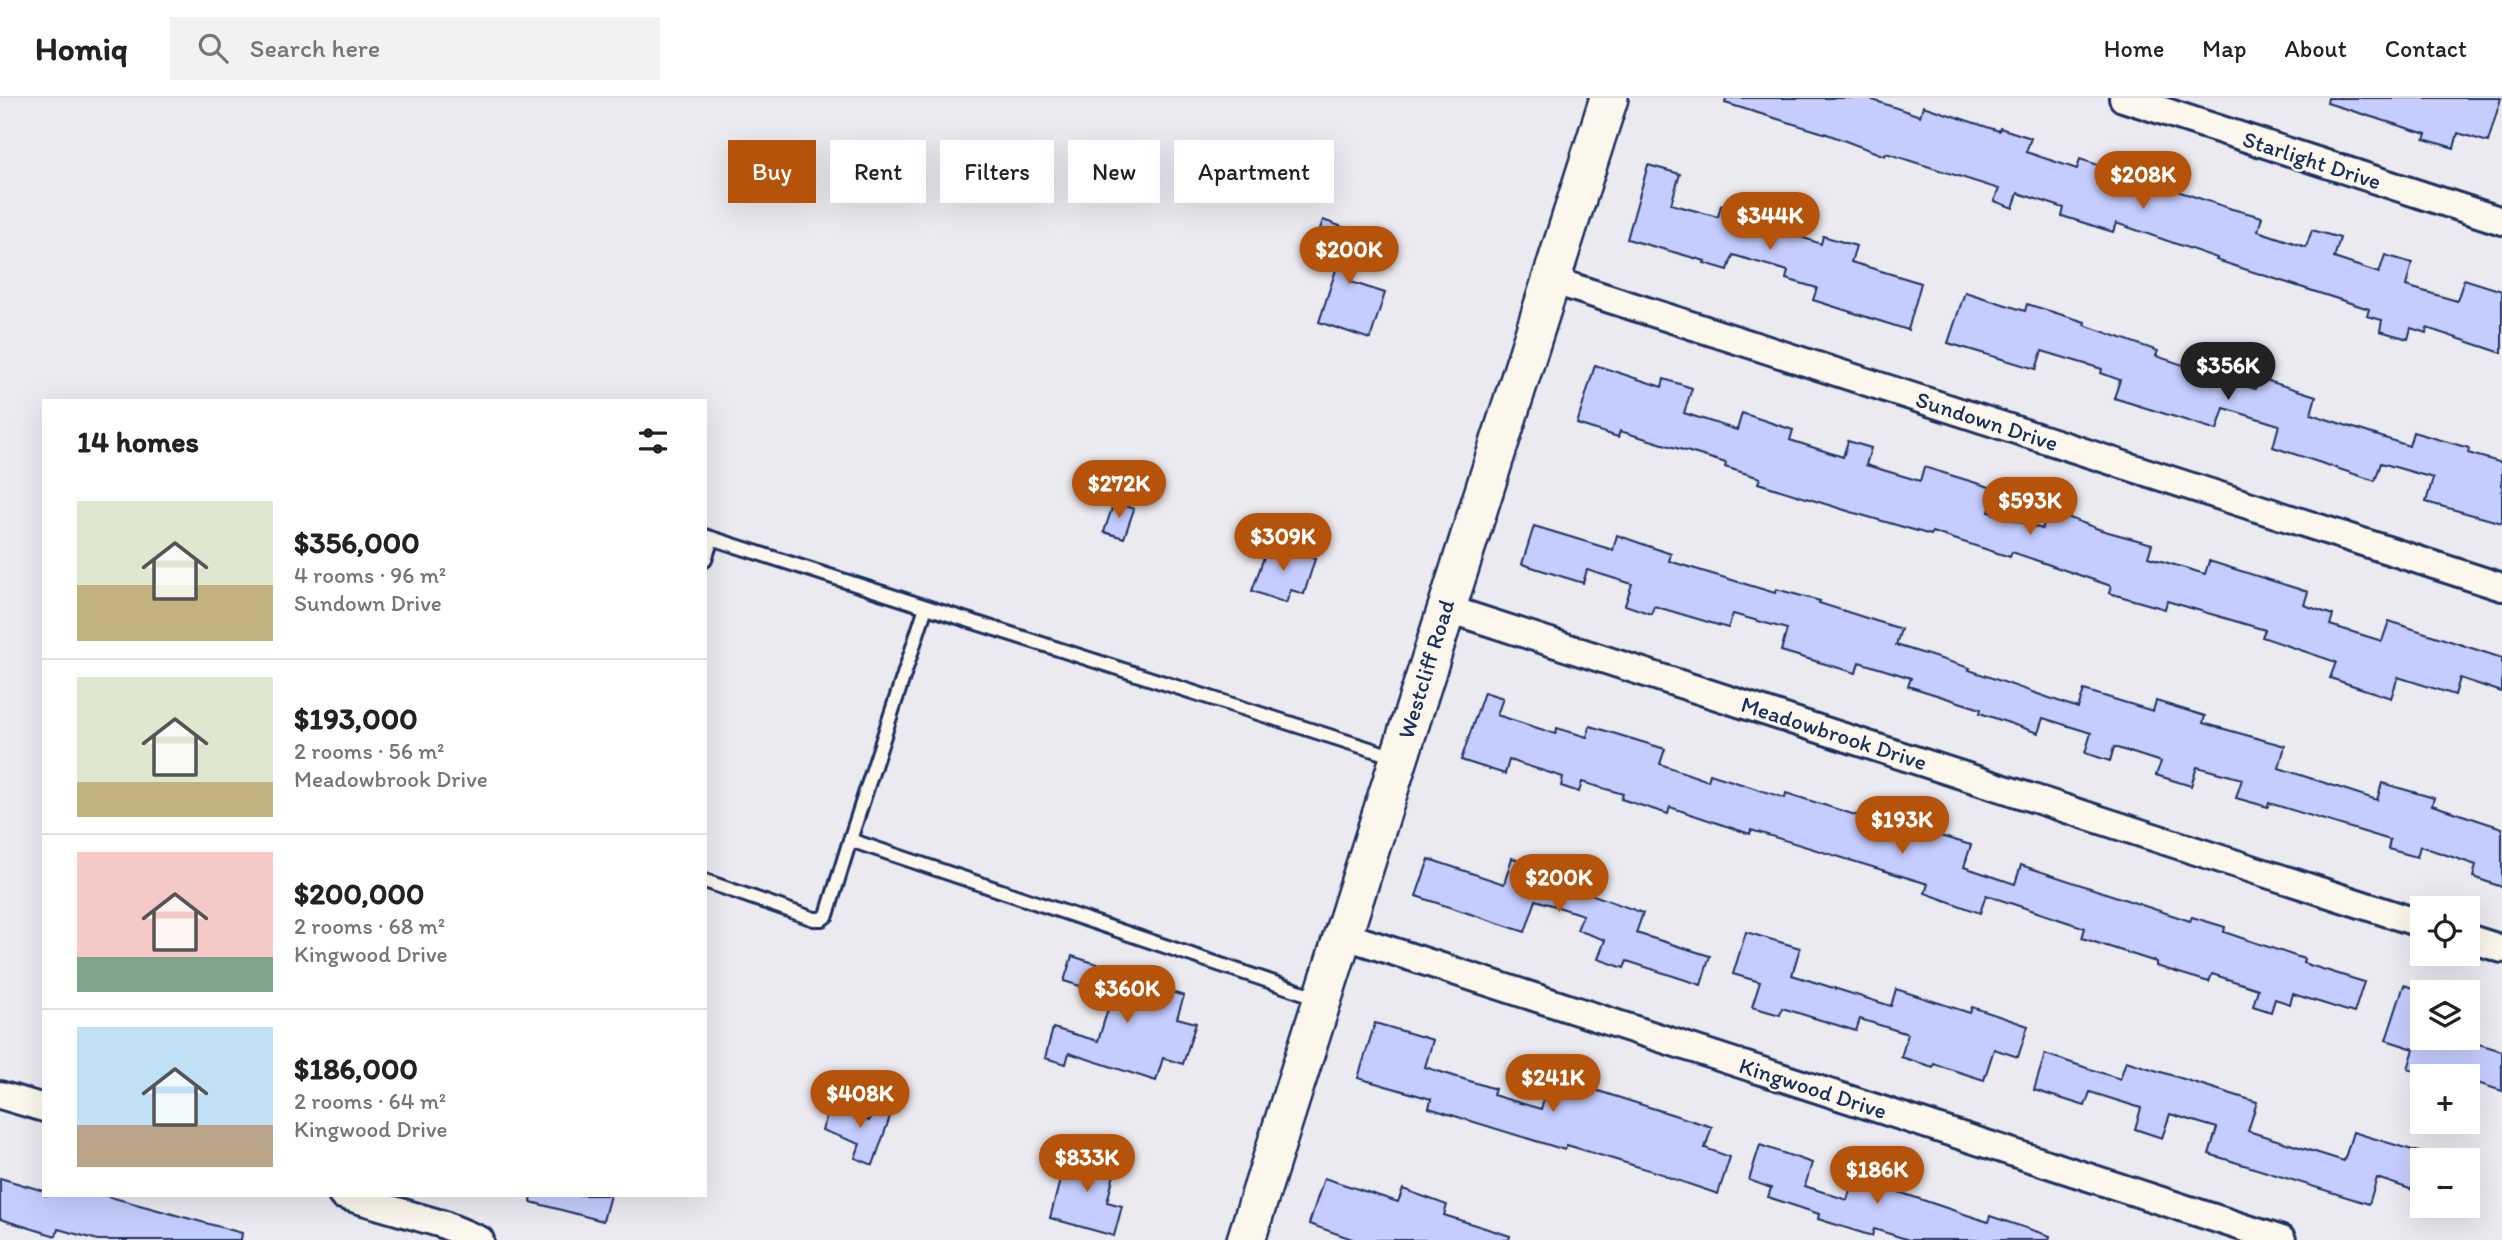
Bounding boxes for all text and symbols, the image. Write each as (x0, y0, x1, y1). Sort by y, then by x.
search box (170, 17, 660, 80)
text: Homiq (35, 29, 128, 68)
icon: search (194, 29, 232, 67)
text: Search here (250, 32, 380, 64)
text: Home (2104, 34, 2164, 63)
text: Map (2202, 34, 2246, 63)
text: About (2284, 34, 2347, 63)
text: Contact (2385, 34, 2467, 63)
street label: Starlight Drive (2239, 124, 2385, 196)
chip: Buy (728, 140, 816, 203)
chip: Rent (830, 140, 926, 203)
chip: Filters (940, 140, 1054, 203)
chip: New (1068, 140, 1160, 203)
chip: Apartment (1174, 140, 1334, 203)
pin: $208K (2094, 152, 2192, 211)
text: $208K (2110, 160, 2176, 188)
pin: $344K (1721, 192, 1819, 252)
text: $344K (1737, 201, 1803, 229)
pin: $200K (1300, 226, 1398, 286)
text: $200K (1316, 235, 1382, 263)
pin: $356K (2179, 342, 2277, 402)
text: $356K (2196, 351, 2260, 379)
street label: Sundown Drive (1912, 385, 2062, 457)
icon: filters (634, 422, 672, 460)
text: 14 homes (77, 423, 199, 460)
pin: $272K (1070, 460, 1168, 520)
text: $272K (1088, 469, 1150, 497)
pin: $593K (1981, 478, 2079, 537)
text: $593K (1999, 486, 2062, 514)
pin: $309K (1234, 514, 1332, 573)
text: $309K (1250, 522, 1316, 550)
text: $356,000 (294, 524, 420, 561)
icon: home (133, 529, 217, 613)
text: 4 rooms · 96 m² (294, 561, 446, 589)
text: Sundown Drive (294, 589, 442, 617)
street label: Westcliff Road (1392, 596, 1461, 742)
street label: Meadowbrook Drive (1738, 690, 1930, 776)
text: $193,000 (294, 700, 418, 737)
icon: home (133, 705, 217, 789)
text: 2 rooms · 56 m² (294, 737, 445, 765)
text: Meadowbrook Drive (294, 765, 488, 793)
pin: $193K (1853, 796, 1951, 856)
text: $193K (1871, 805, 1933, 833)
pin: $200K (1510, 854, 1608, 914)
text: $200K (1526, 863, 1592, 891)
text: $200,000 (294, 875, 425, 912)
icon: home (133, 880, 217, 964)
map controls (2410, 896, 2480, 1218)
button: locate (2410, 896, 2480, 966)
text: 2 rooms · 68 m² (294, 912, 445, 940)
text: Kingwood Drive (294, 940, 448, 968)
pin: $360K (1078, 965, 1176, 1025)
text: $360K (1094, 974, 1160, 1002)
button: layers (2410, 980, 2480, 1050)
text: $186,000 (294, 1050, 418, 1087)
street label: Kingwood Drive (1736, 1051, 1890, 1125)
pin: $241K (1504, 1054, 1602, 1114)
icon: home (133, 1055, 217, 1139)
text: $241K (1522, 1063, 1584, 1091)
button: + (2410, 1064, 2480, 1134)
pin: $408K (811, 1070, 909, 1130)
text: $408K (827, 1079, 893, 1107)
text: 2 rooms · 64 m² (294, 1087, 446, 1115)
text: Kingwood Drive (294, 1115, 448, 1143)
pin: $833K (1038, 1134, 1136, 1194)
text: $833K (1055, 1143, 1119, 1171)
pin: $186K (1828, 1146, 1926, 1206)
button: − (2410, 1148, 2480, 1218)
text: $186K (1846, 1155, 1908, 1183)

